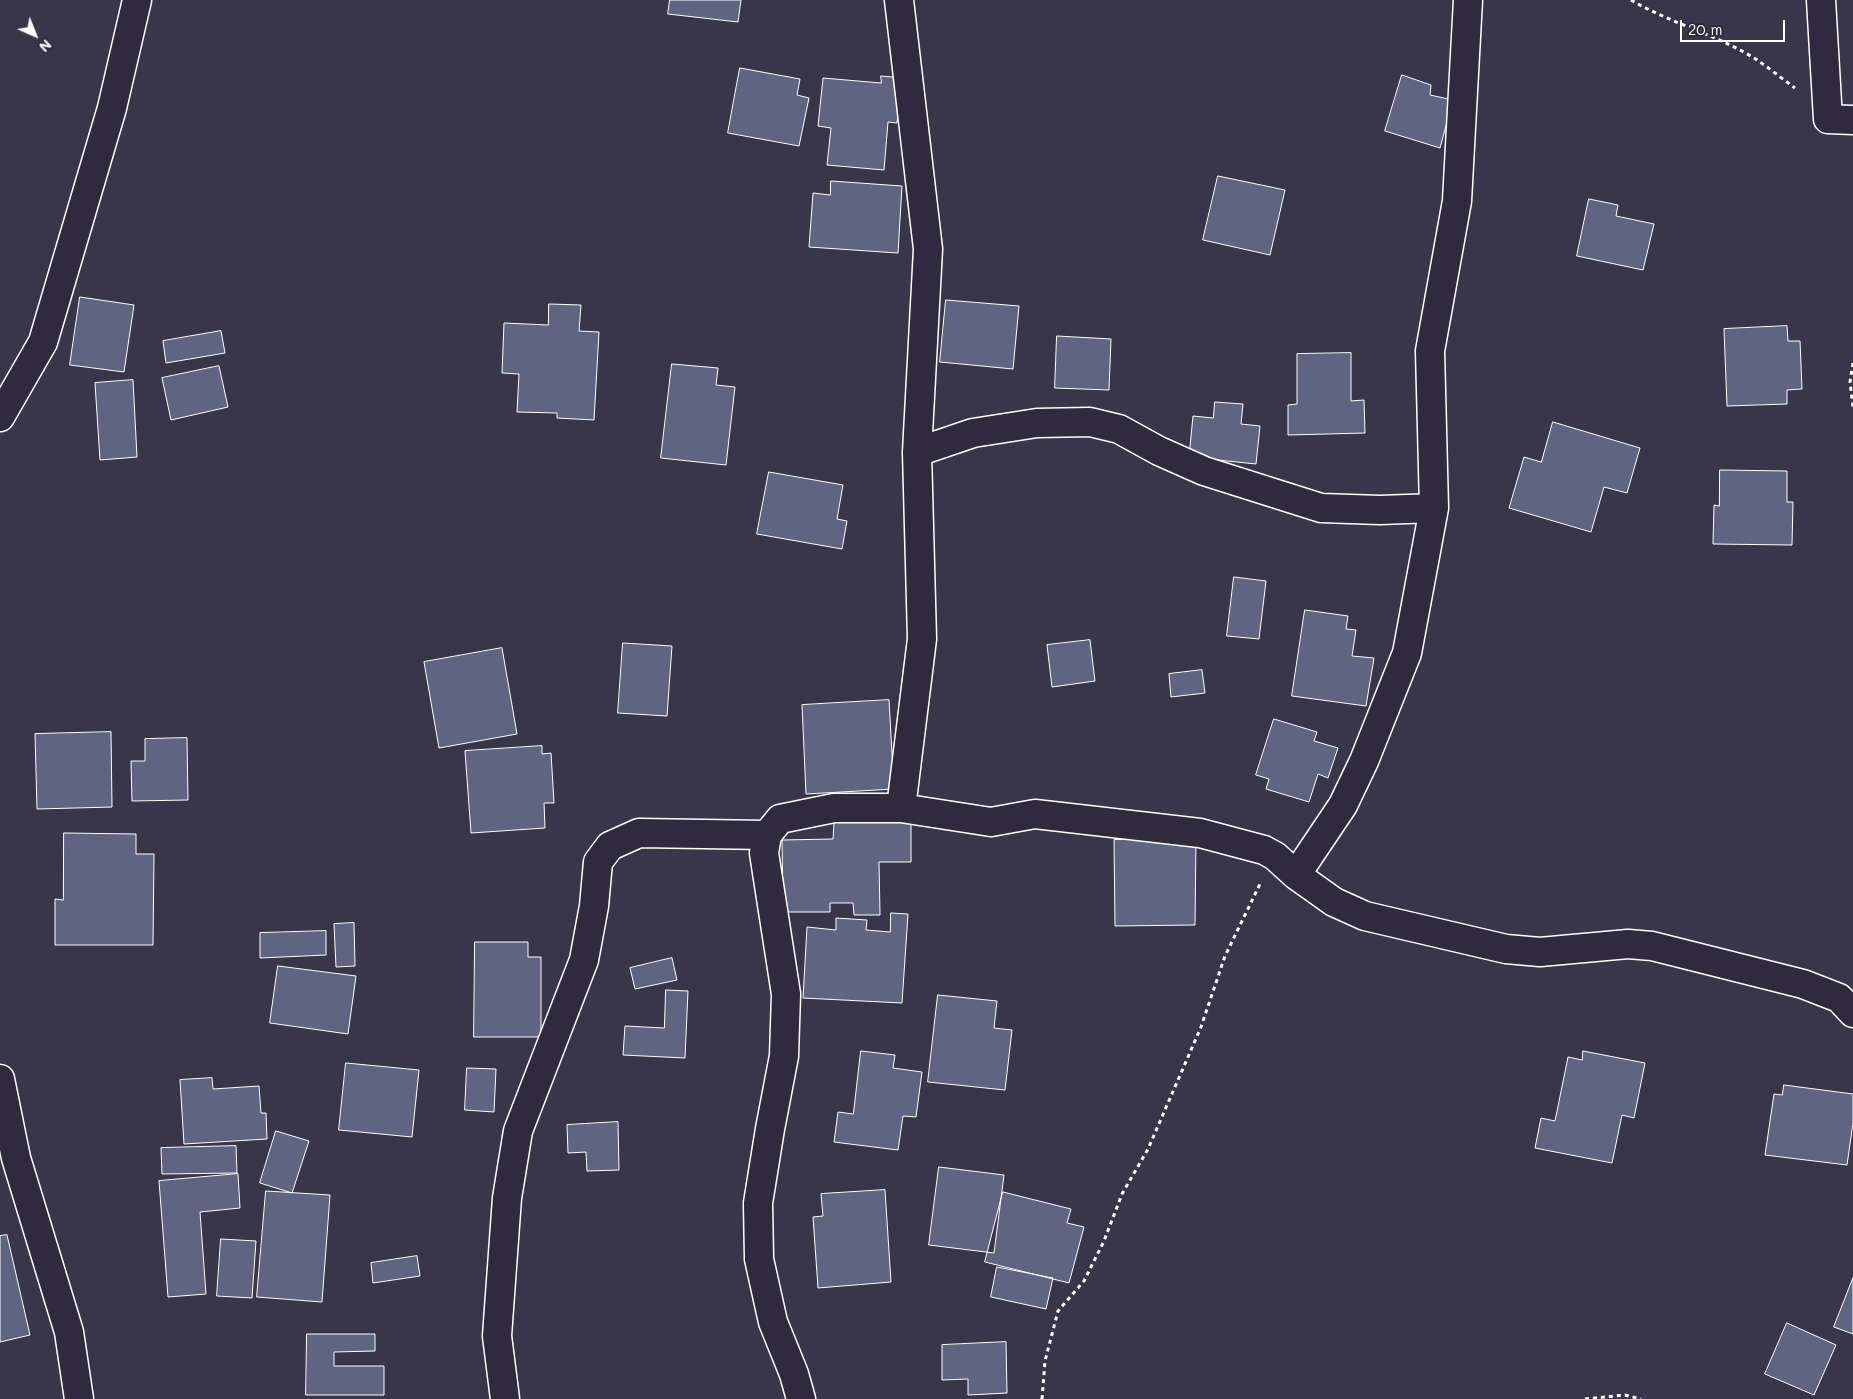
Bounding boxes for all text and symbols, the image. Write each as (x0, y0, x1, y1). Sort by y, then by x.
north arrow (10, 10, 60, 60)
scale bar (1683, 10, 1788, 42)
text: 20 m (1688, 19, 1722, 39)
text: N (35, 36, 56, 57)

